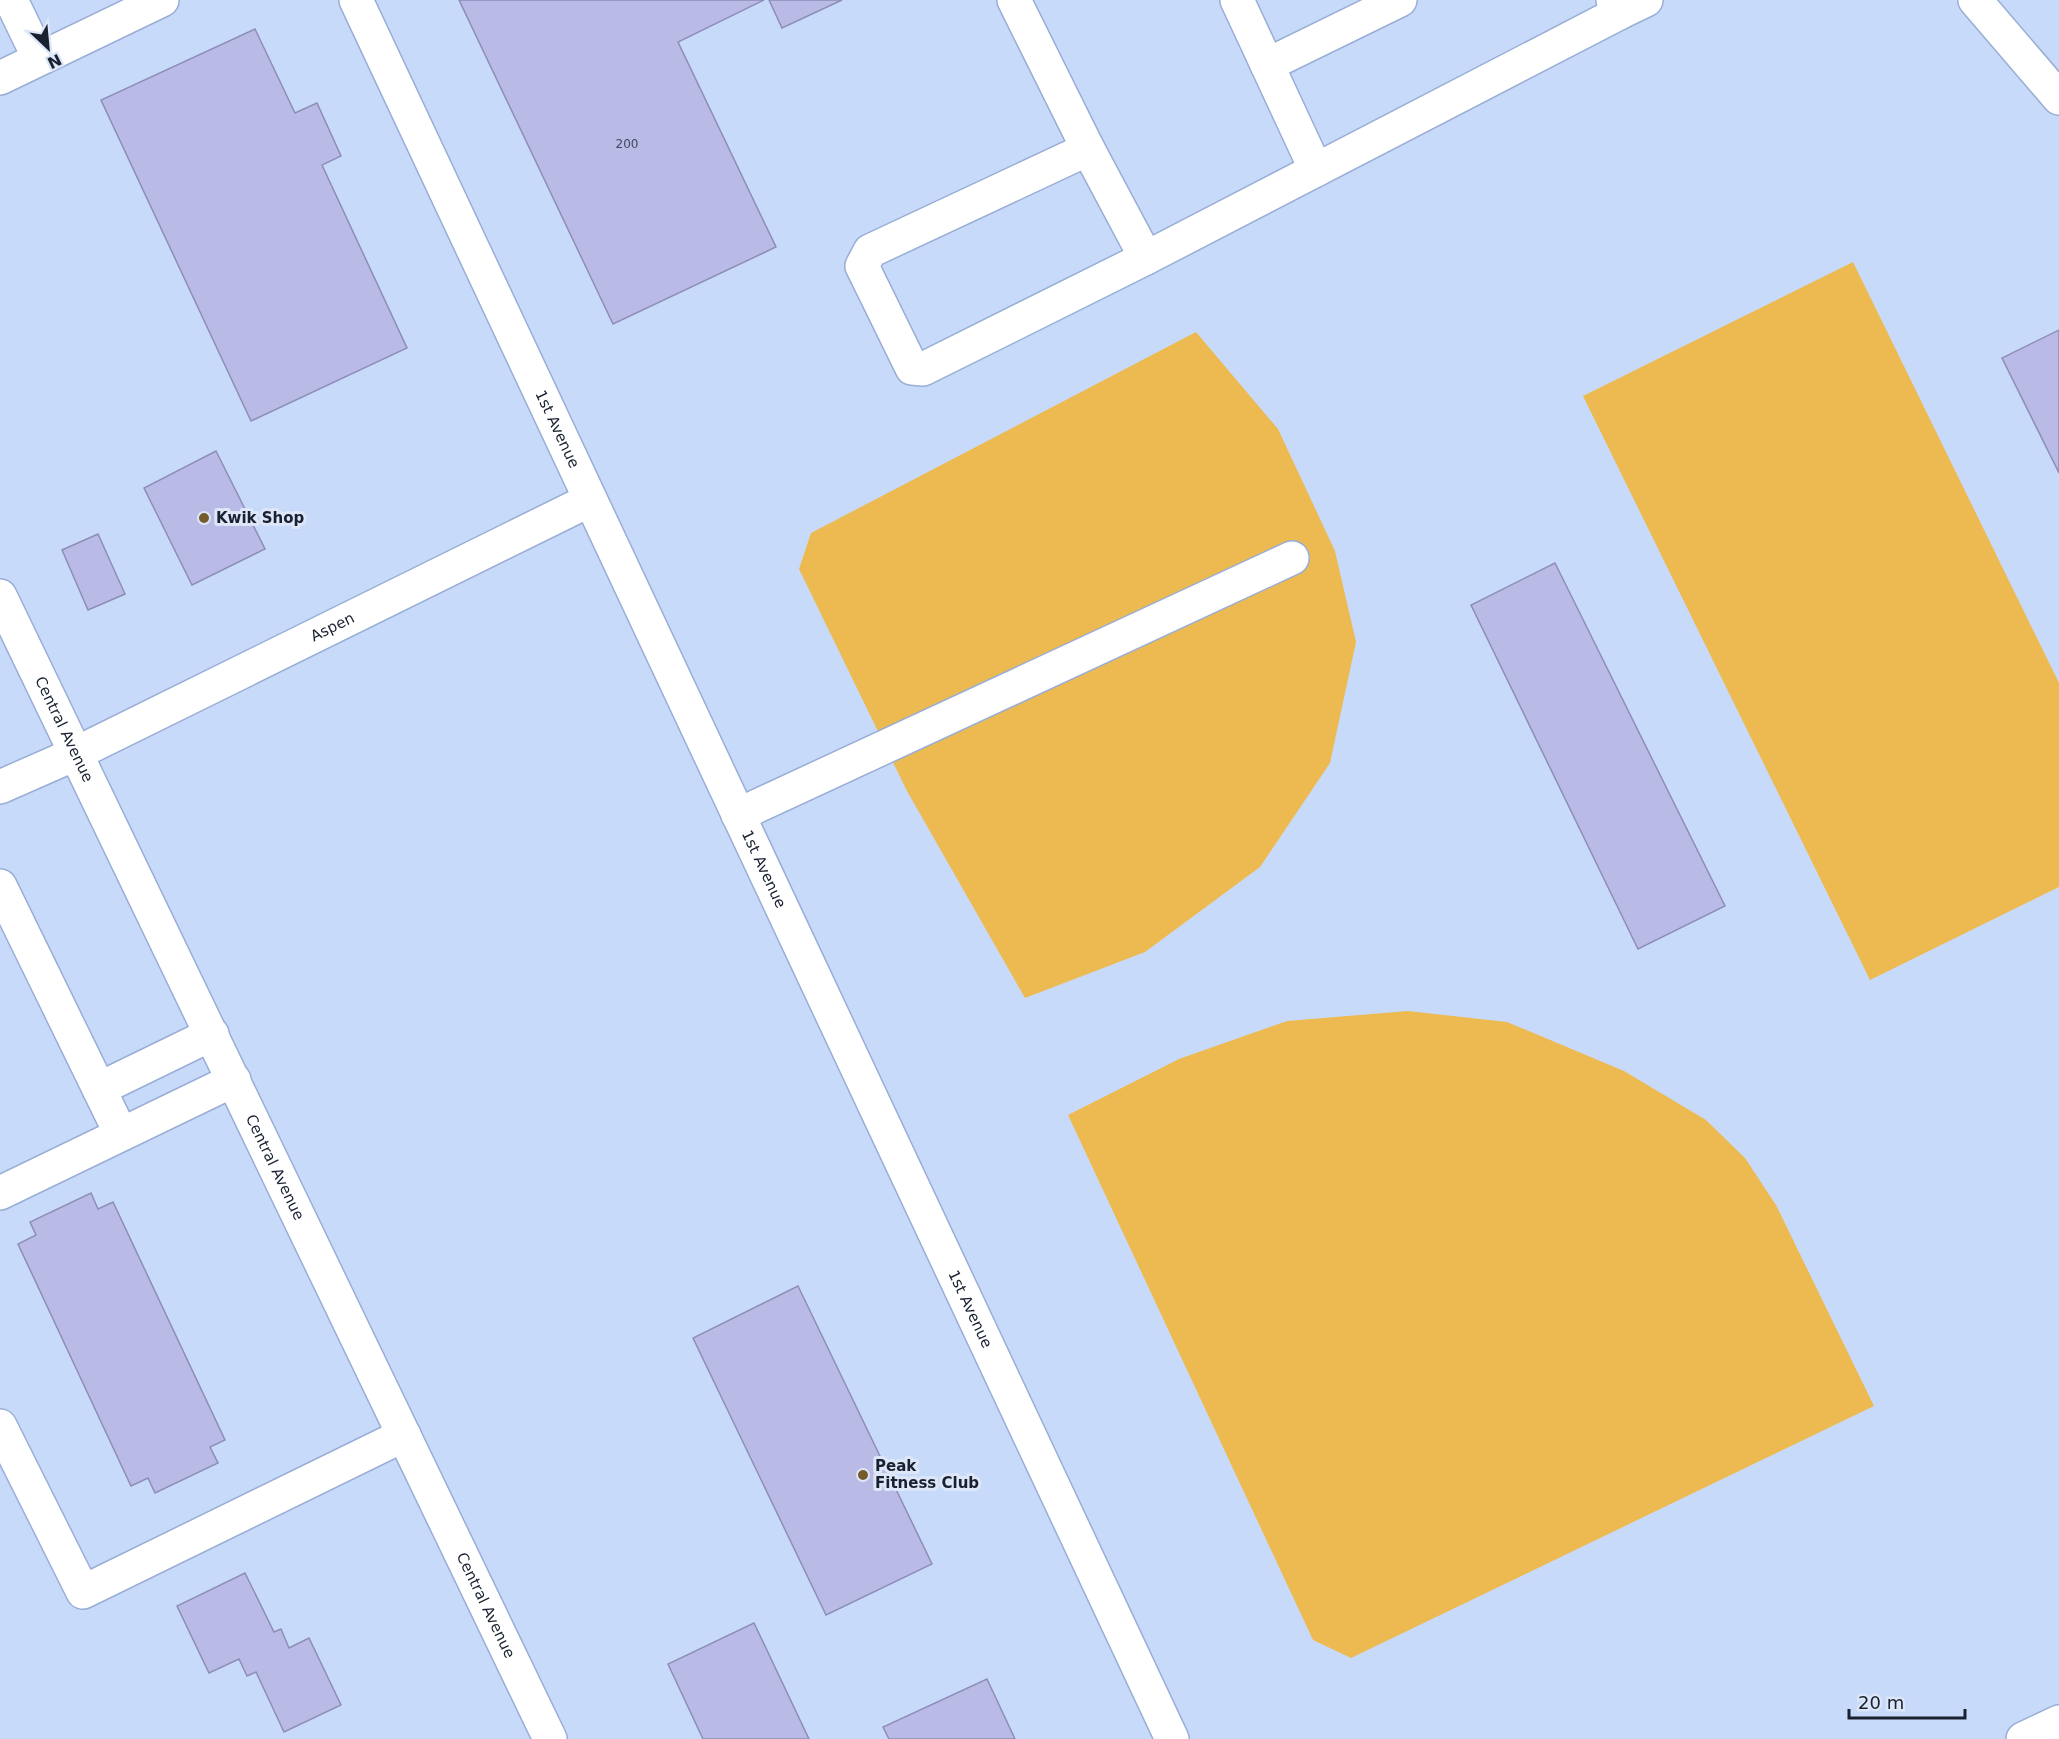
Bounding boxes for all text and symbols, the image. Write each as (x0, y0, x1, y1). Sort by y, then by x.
north arrow (18, 18, 78, 78)
text: N (44, 50, 65, 73)
house number: 200 (616, 137, 638, 151)
street label: 1st Avenue (531, 387, 583, 471)
place label: Kwik Shop (216, 509, 305, 527)
marker: Kwik Shop (197, 511, 211, 525)
street label: Aspen (308, 609, 357, 645)
street label: Central Avenue (31, 674, 97, 785)
street label: 1st Avenue (738, 827, 790, 911)
street label: Central Avenue (242, 1111, 308, 1223)
street label: 1st Avenue (944, 1267, 996, 1351)
place label: Peak Fitness Club (875, 1457, 979, 1492)
marker: Peak Fitness Club (856, 1468, 870, 1482)
street label: Central Avenue (453, 1549, 519, 1661)
scale bar (1849, 1682, 1964, 1720)
text: 20 m (1858, 1692, 1904, 1713)

